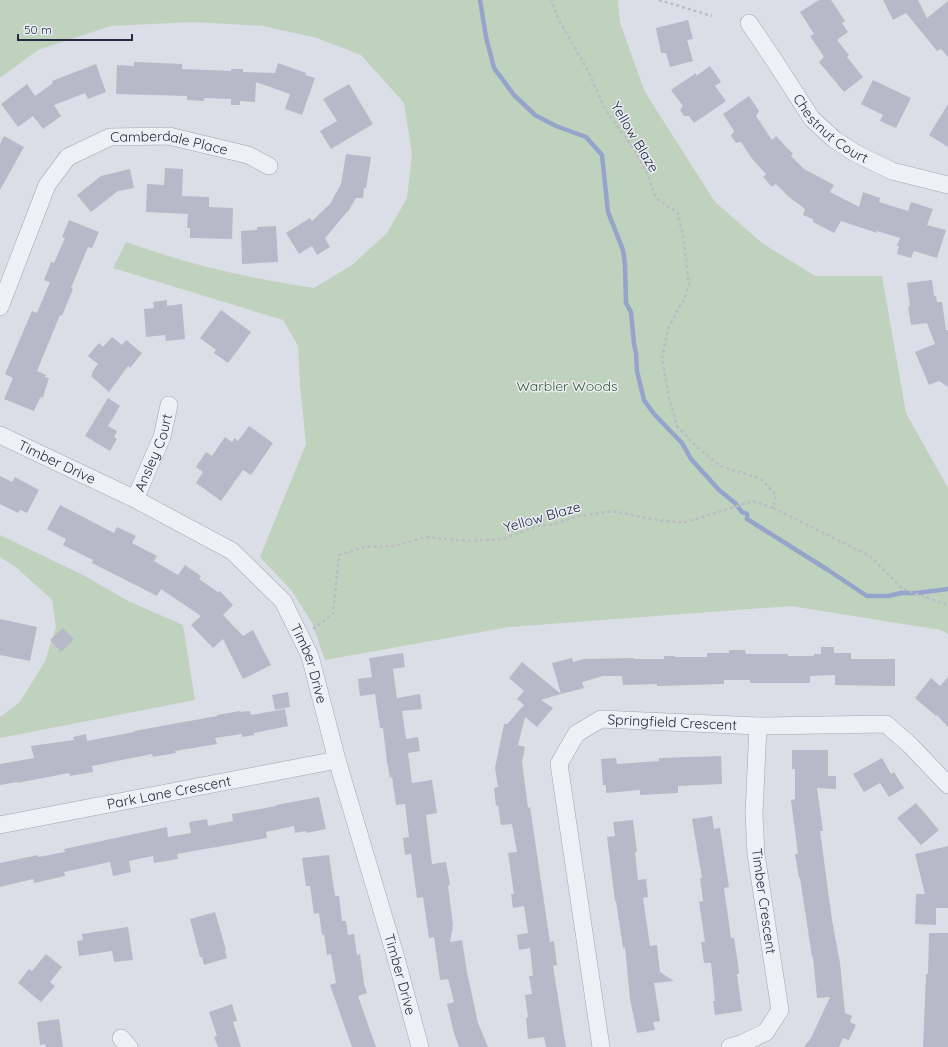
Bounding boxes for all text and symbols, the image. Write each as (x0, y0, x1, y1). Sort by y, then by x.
scale bar (18, 16, 132, 42)
text: 50 m (24, 22, 52, 37)
street label: Chestnut Court (789, 90, 871, 167)
street label: Yellow Blaze (607, 98, 663, 176)
street label: Camberdale Place (110, 127, 230, 159)
park label: Warbler Woods (516, 377, 618, 395)
street label: Ansley Court (130, 412, 176, 494)
street label: Timber Drive (15, 436, 99, 488)
street label: Yellow Blaze (501, 497, 583, 537)
street label: Timber Drive (287, 621, 331, 705)
street label: Springfield Crescent (607, 710, 738, 734)
street label: Park Lane Crescent (105, 772, 233, 813)
street label: Timber Crescent (748, 847, 780, 955)
street label: Timber Drive (380, 931, 420, 1017)

